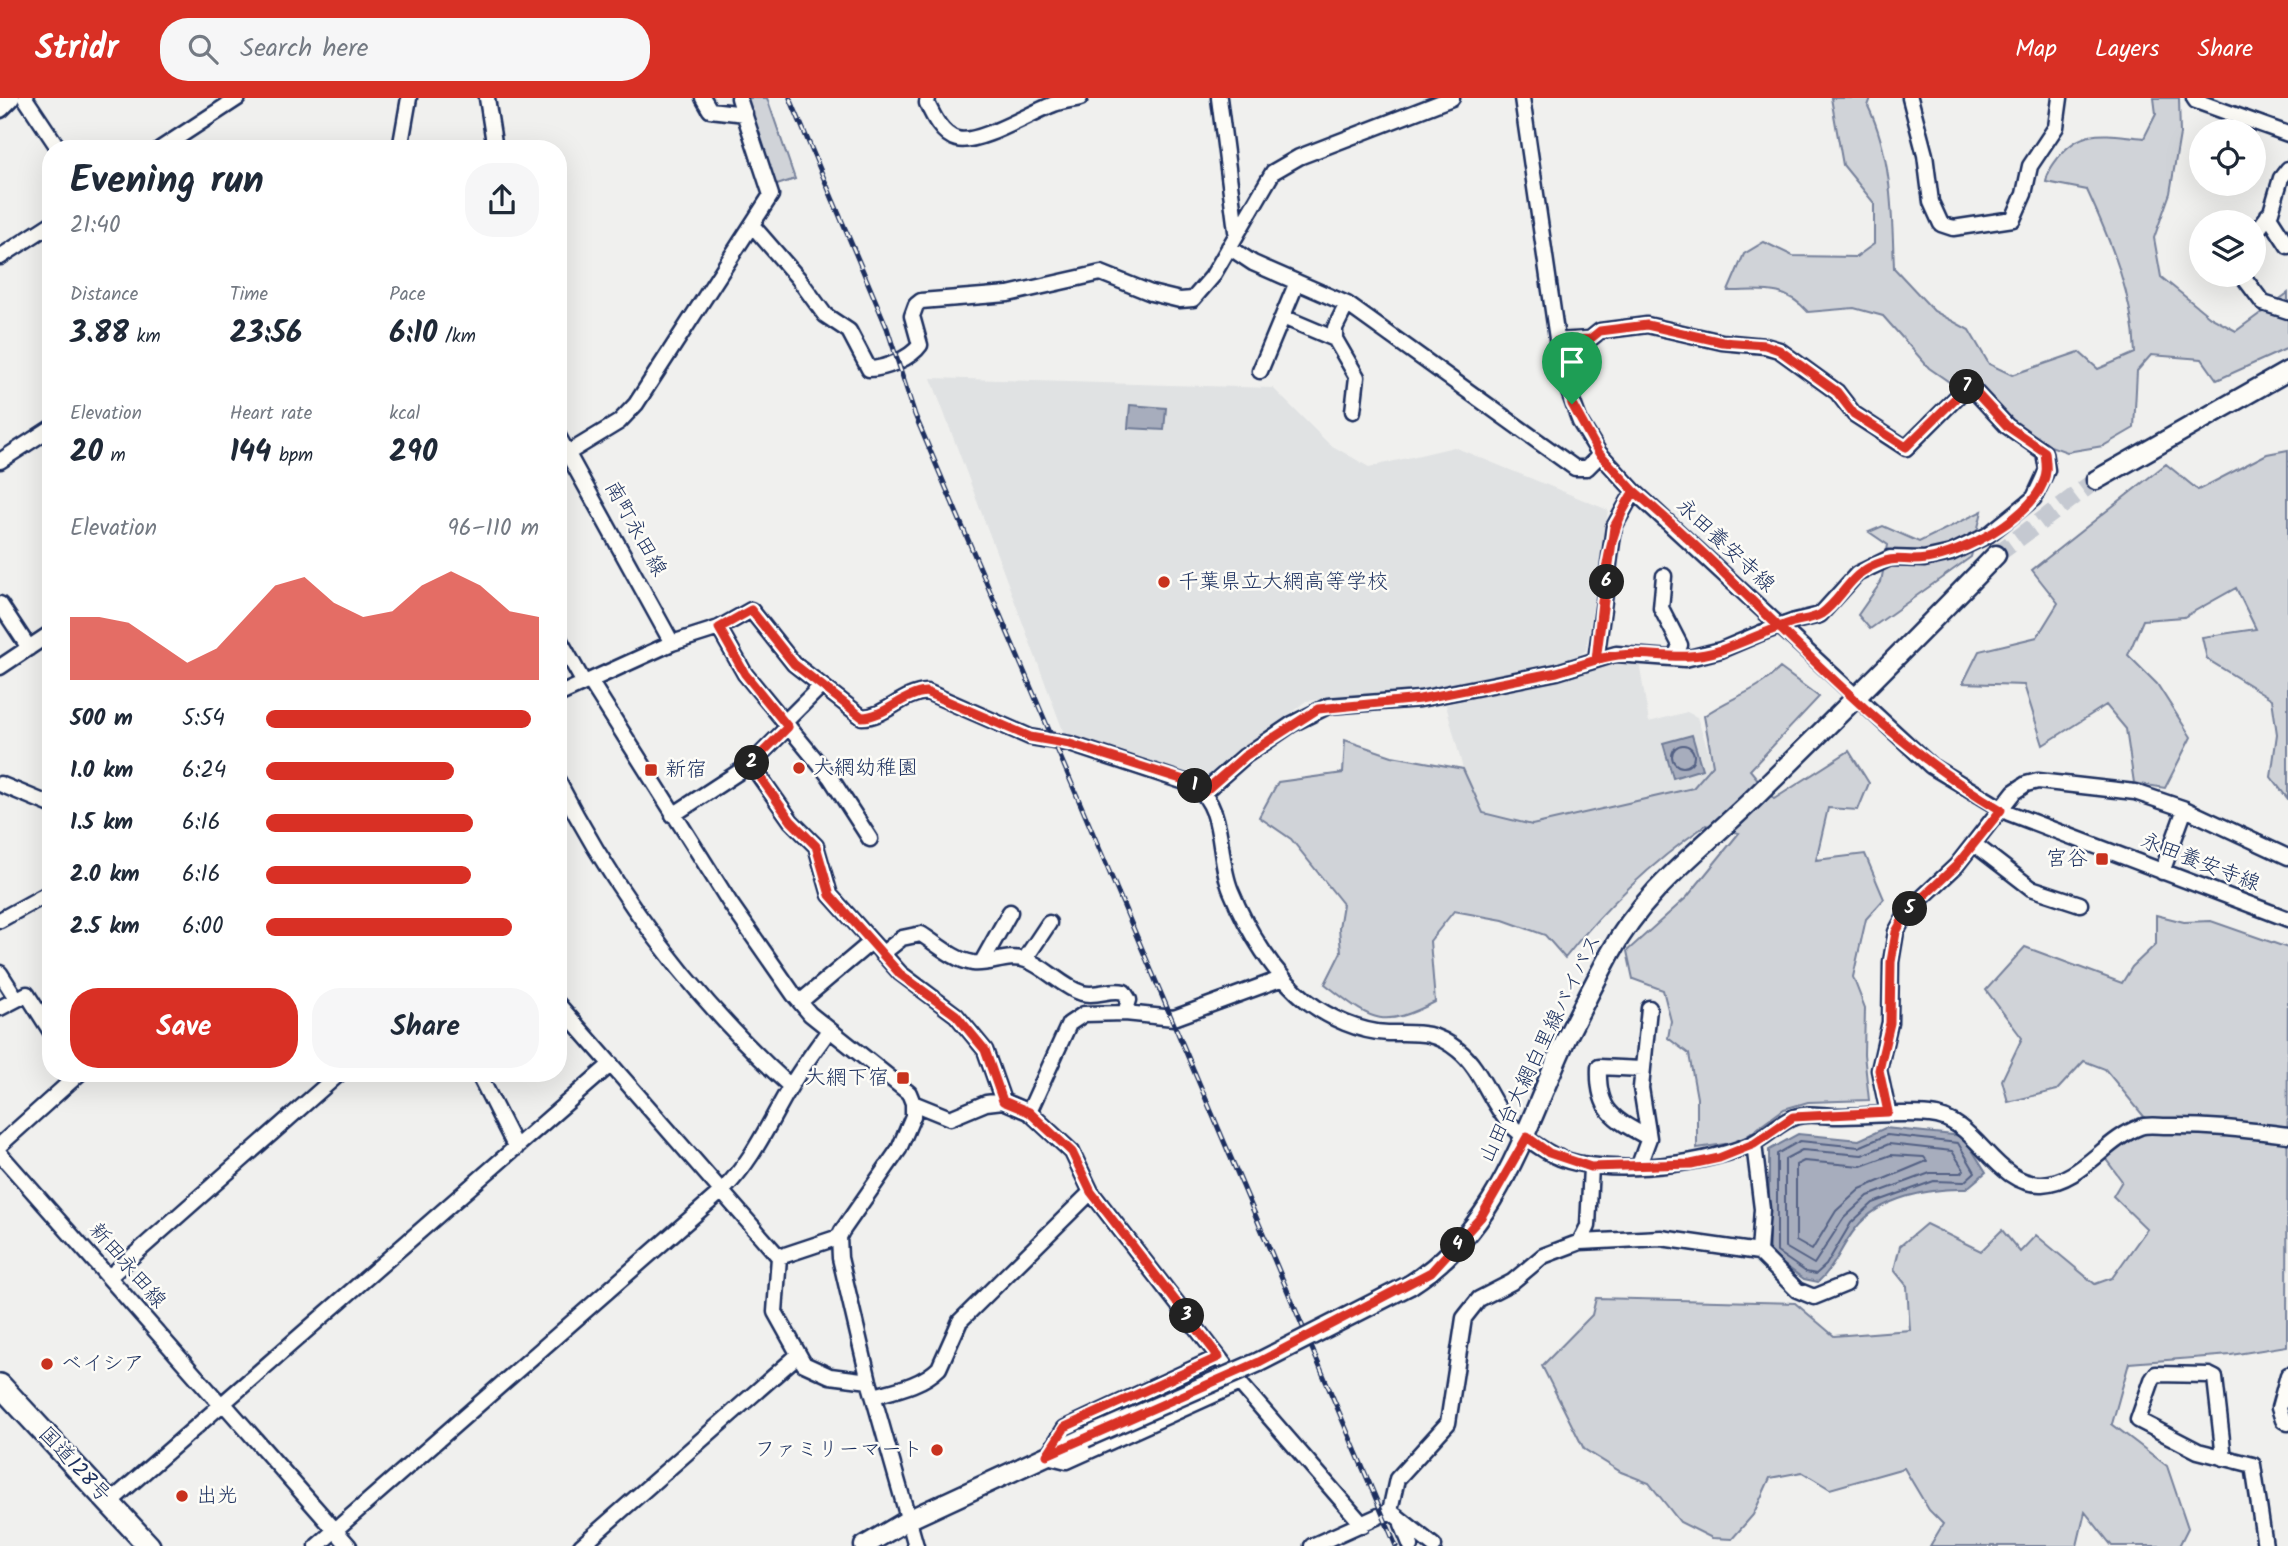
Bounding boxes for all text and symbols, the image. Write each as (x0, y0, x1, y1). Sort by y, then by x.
search box (160, 18, 650, 81)
text: Stridr (35, 23, 118, 76)
text: Search here (240, 28, 369, 70)
icon: search (184, 30, 222, 68)
text: Map (2015, 30, 2057, 69)
text: Layers (2095, 30, 2159, 69)
text: Share (2197, 30, 2253, 69)
map controls (2189, 119, 2266, 287)
button: locate (2189, 119, 2266, 196)
text: Evening run (70, 152, 264, 212)
button: share (465, 163, 539, 237)
text: 21:40 (70, 208, 120, 244)
button: layers (2189, 210, 2266, 287)
text: Distance (70, 280, 138, 310)
text: Time (230, 280, 268, 310)
text: Pace (389, 280, 426, 310)
text: 3.88 (70, 310, 129, 358)
text: 23:56 (230, 310, 302, 358)
text: 6:10 (389, 310, 437, 358)
text: km (129, 322, 161, 352)
text: /km (437, 322, 476, 352)
pin (1542, 332, 1602, 404)
icon: arrive (1553, 343, 1591, 381)
pin: 7 (1950, 370, 1984, 404)
text: 7 (1962, 371, 1971, 401)
text: Elevation (70, 399, 142, 429)
text: Heart rate (230, 399, 312, 429)
text: kcal (389, 399, 420, 429)
text: 20 (70, 429, 103, 477)
text: 144 (230, 429, 271, 477)
text: 290 (389, 429, 437, 477)
text: m (103, 441, 126, 471)
text: bpm (271, 441, 313, 471)
street label: 南町永田線 (595, 475, 675, 583)
street label: 永田養安寺線 (1668, 491, 1782, 601)
text: Elevation (70, 511, 157, 547)
text: 96–110 m (447, 511, 539, 547)
pin: 6 (1590, 564, 1624, 600)
place label: 千葉県立大網高等学校 (1178, 566, 1388, 599)
text: 6 (1601, 566, 1612, 596)
marker: 千葉県立大網高等学校 (1156, 574, 1172, 590)
text: 500 m (70, 701, 133, 737)
text: 5:54 (182, 701, 225, 737)
pin: 2 (734, 746, 770, 780)
text: 2 (746, 747, 757, 777)
place label: 大網幼稚園 (813, 752, 918, 785)
text: 1.0 km (70, 753, 133, 789)
text: 6:24 (182, 753, 226, 789)
place label: 新宿 (665, 754, 707, 787)
marker: 大網幼稚園 (791, 760, 807, 776)
marker: 新宿 (643, 762, 659, 778)
pin: 1 (1178, 768, 1212, 804)
text: 1 (1192, 770, 1197, 800)
text: 1.5 km (70, 805, 133, 841)
text: 6:16 (182, 805, 220, 841)
street label: 永田養安寺線 (2135, 825, 2265, 901)
place label: 宮谷 (2046, 843, 2088, 876)
marker: 宮谷 (2094, 851, 2110, 867)
text: 2.0 km (70, 857, 140, 893)
text: 6:16 (182, 857, 220, 893)
pin: 5 (1892, 892, 1927, 926)
text: 5 (1905, 893, 1914, 923)
text: 2.5 km (70, 909, 140, 945)
text: 6:00 (182, 909, 223, 945)
street label: 山田台大網白里線バイパス (1471, 929, 1611, 1169)
button: Save (70, 988, 298, 1068)
button: Share (312, 988, 539, 1068)
place label: 大網下宿 (805, 1062, 889, 1095)
marker: 大網下宿 (895, 1070, 911, 1086)
street label: 新田永田線 (80, 1216, 174, 1316)
pin: 4 (1440, 1228, 1476, 1262)
text: 4 (1452, 1229, 1463, 1259)
pin: 3 (1170, 1298, 1204, 1334)
text: 3 (1181, 1300, 1192, 1330)
place label: ベイシア (61, 1348, 145, 1381)
marker: ベイシア (39, 1356, 55, 1372)
street label: 国道128号 (30, 1419, 118, 1511)
place label: ファミリーマート (755, 1434, 923, 1467)
marker: ファミリーマート (929, 1442, 945, 1458)
place label: 出光 (196, 1480, 238, 1513)
marker: 出光 (174, 1488, 190, 1504)

